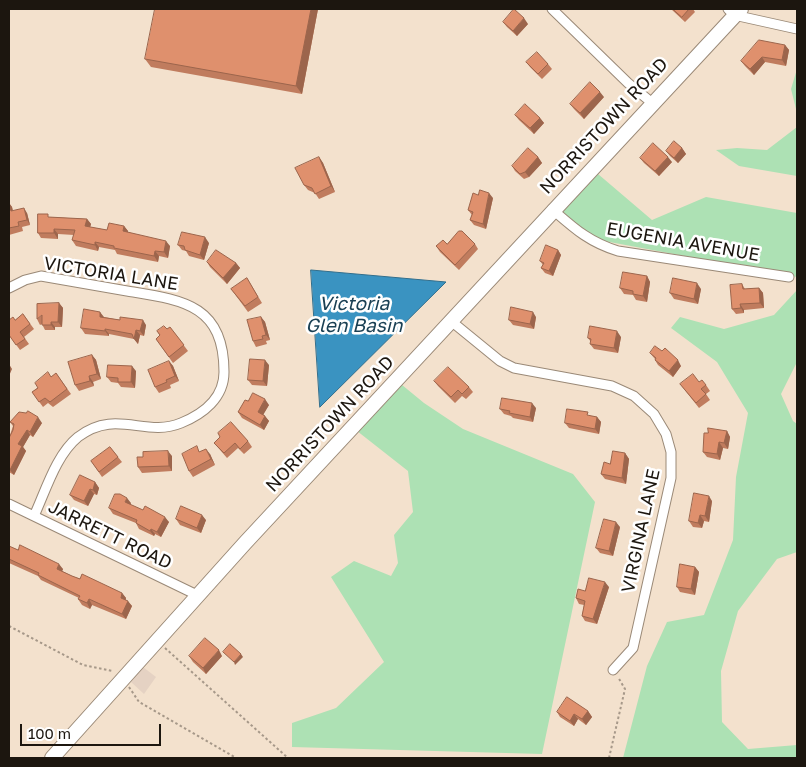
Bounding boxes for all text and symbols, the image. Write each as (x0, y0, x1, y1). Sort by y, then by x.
street label: NORRISTOWN ROAD (535, 54, 673, 198)
street label: EUGENIA AVENUE (605, 218, 761, 266)
street label: VICTORIA LANE (42, 253, 180, 295)
water label: Victoria Glen Basin (305, 293, 403, 337)
street label: NORRISTOWN ROAD (261, 352, 399, 496)
street label: VIRGINA LANE (617, 467, 665, 595)
street label: JARRETT ROAD (45, 496, 175, 574)
scale bar (22, 714, 164, 746)
text: 100 m (28, 724, 71, 742)

